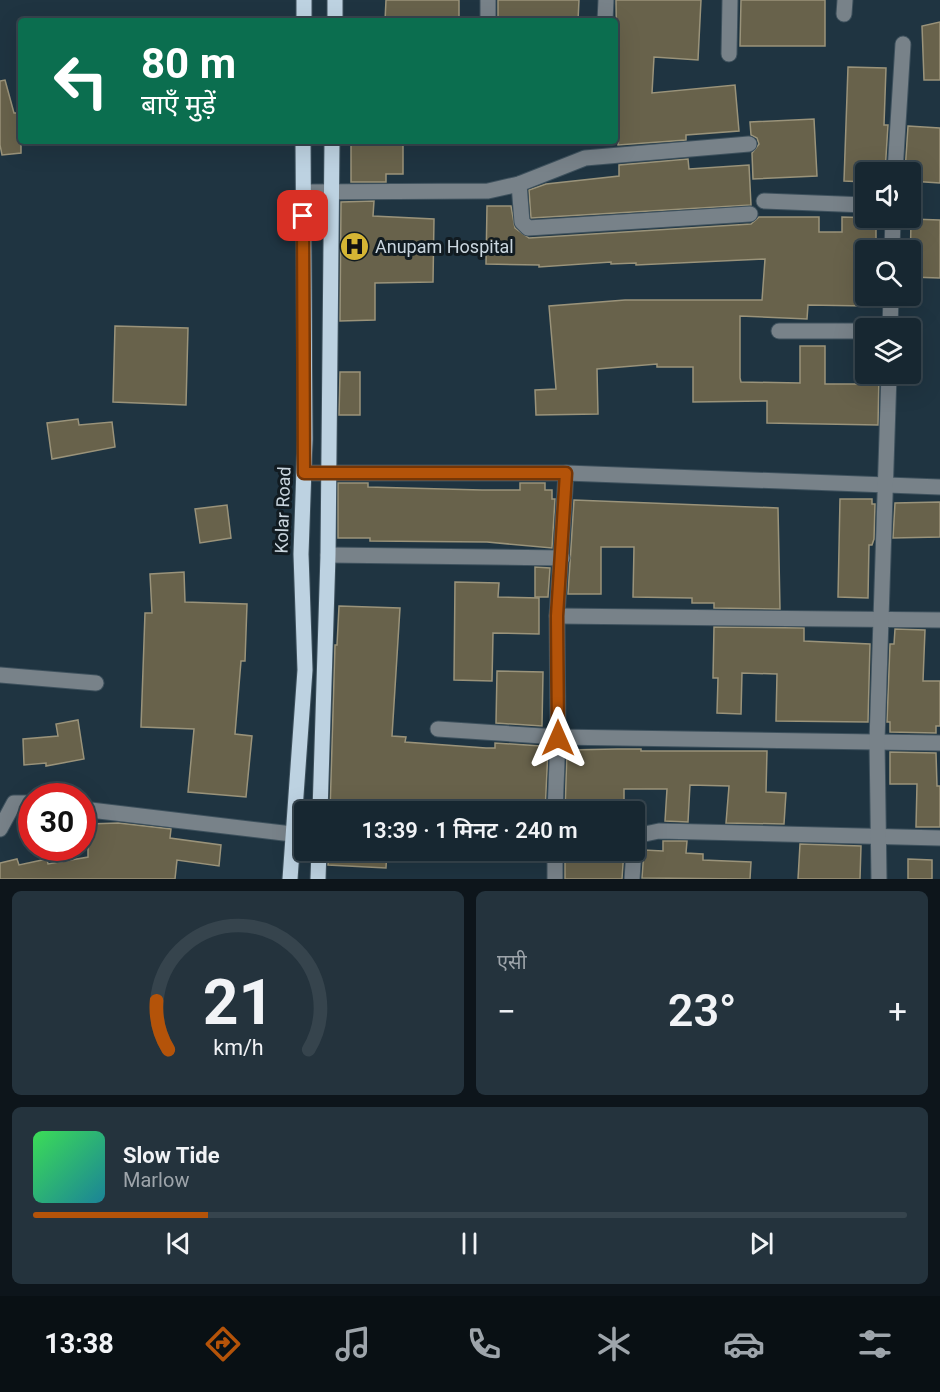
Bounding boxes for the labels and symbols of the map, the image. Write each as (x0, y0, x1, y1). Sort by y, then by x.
pin (277, 190, 328, 241)
hospital icon: Anupam Hospital (338, 231, 370, 263)
place label: Anupam Hospital (375, 236, 514, 257)
street label: Kolar Road (270, 466, 295, 554)
position arrow (526, 706, 590, 770)
speed limit sign: 30 (18, 783, 96, 861)

